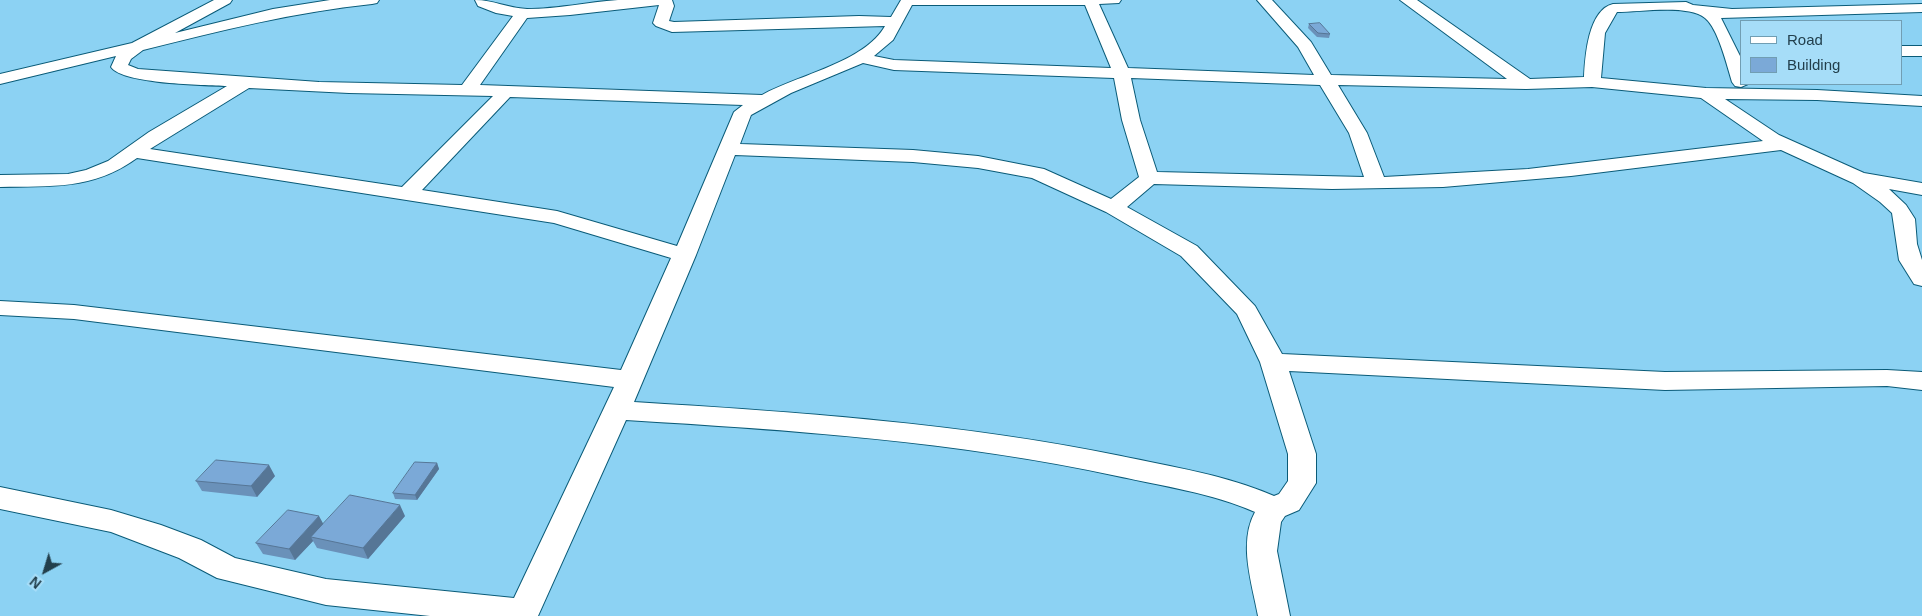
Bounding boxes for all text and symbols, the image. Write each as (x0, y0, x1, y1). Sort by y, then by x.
legend (1740, 20, 1902, 85)
text: Road (1787, 31, 1823, 48)
text: Building (1787, 56, 1840, 73)
north arrow (20, 546, 70, 596)
text: N (27, 573, 45, 592)

